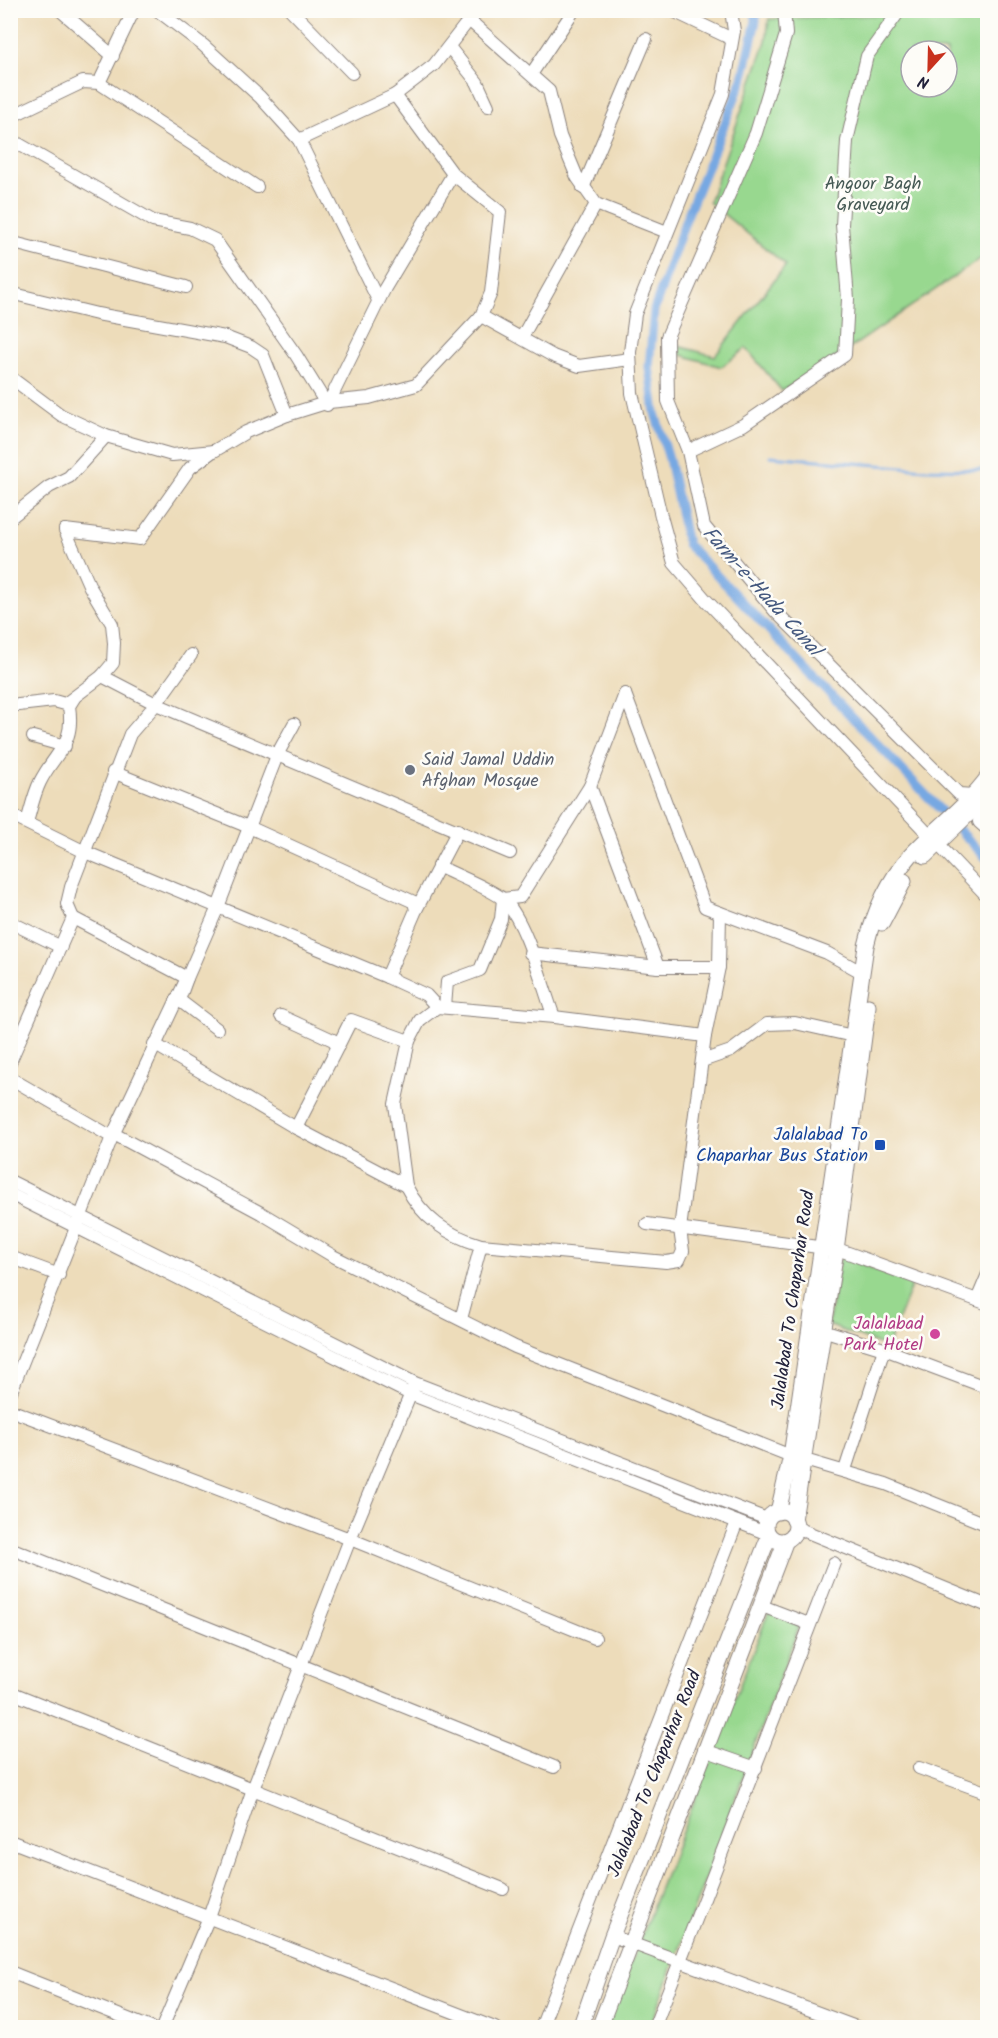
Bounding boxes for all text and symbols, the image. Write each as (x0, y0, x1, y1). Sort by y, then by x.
north arrow (899, 39, 959, 99)
text: N (915, 68, 933, 95)
park label: Angoor Bagh Graveyard (825, 170, 921, 220)
water label: Farm-e-Hada Canal (694, 520, 831, 668)
place label: Said Jamal Uddin Afghan Mosque (422, 746, 554, 796)
marker: Said Jamal Uddin Afghan Mosque (403, 763, 417, 777)
place label: Jalalabad To Chaparhar Bus Station (696, 1121, 868, 1171)
marker: Jalalabad To Chaparhar Bus Station (873, 1138, 887, 1152)
street label: Jalalabad To Chaparhar Road (764, 1188, 824, 1411)
place label: Jalalabad Park Hotel (843, 1310, 924, 1360)
marker: Jalalabad Park Hotel (928, 1327, 942, 1341)
street label: Jalalabad To Chaparhar Road (600, 1665, 710, 1882)

